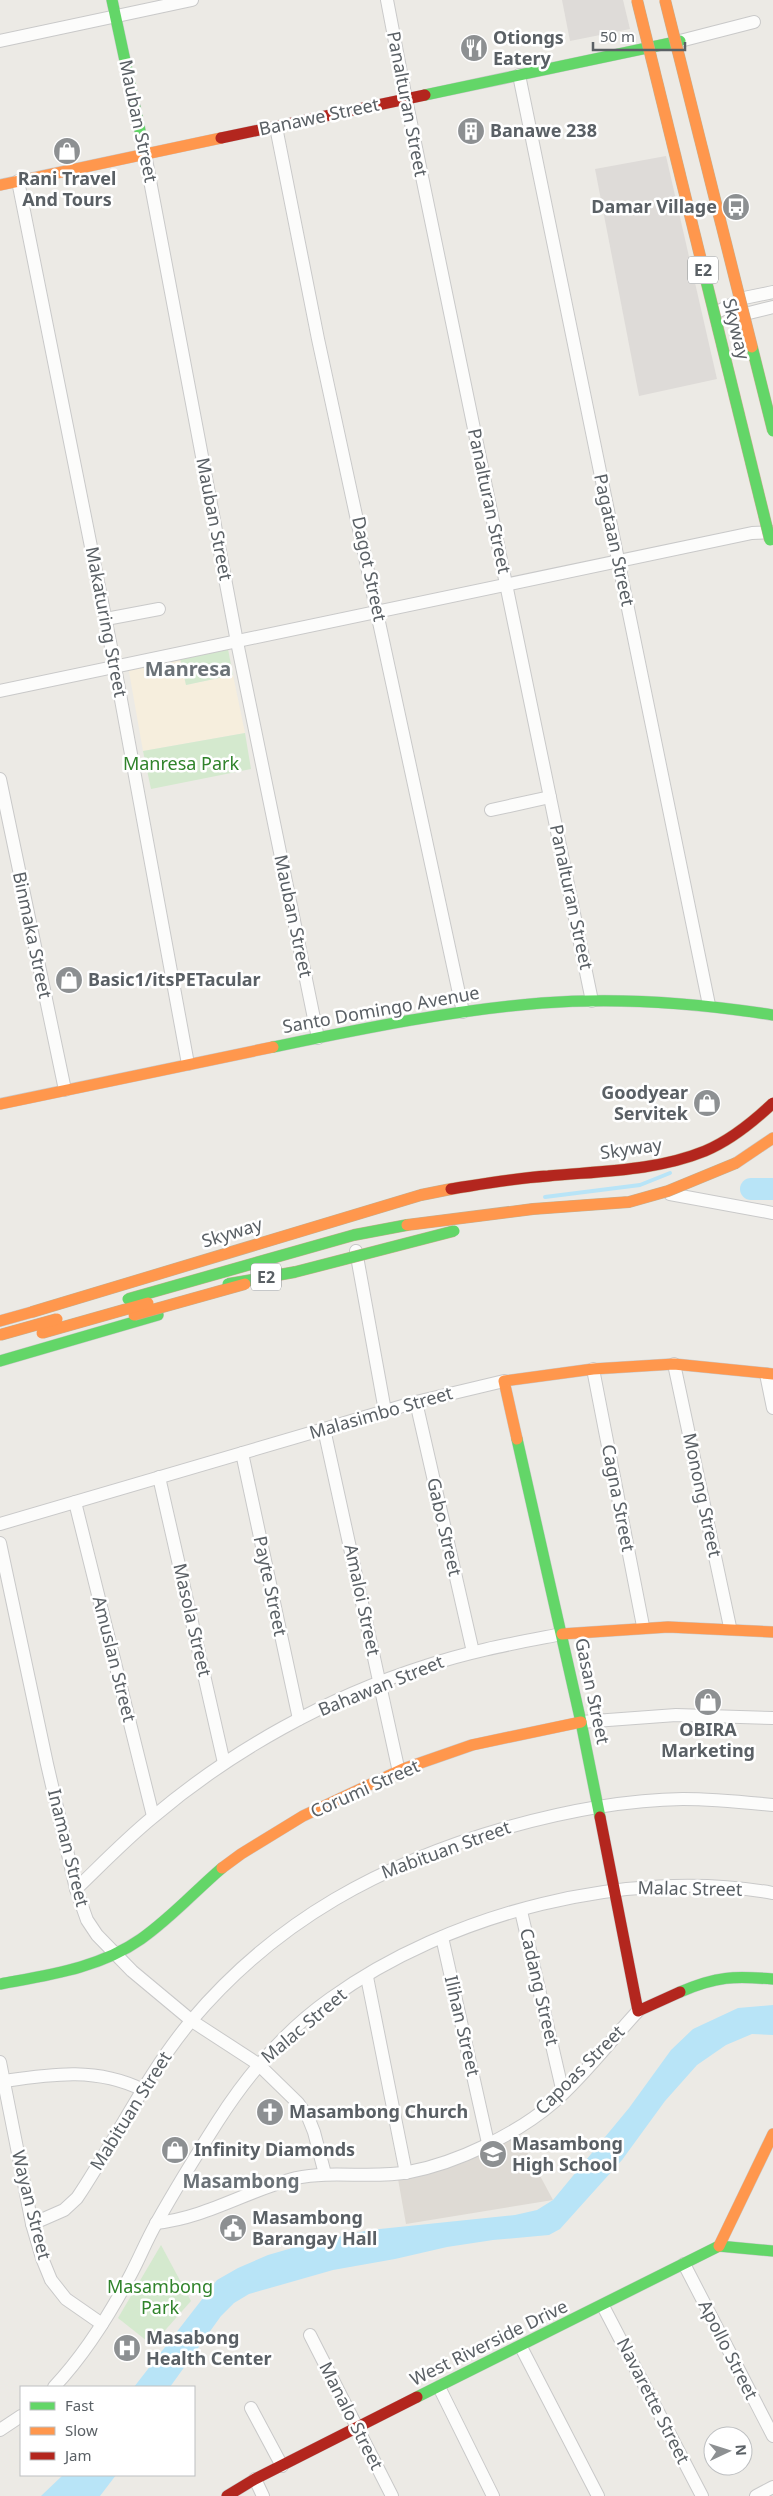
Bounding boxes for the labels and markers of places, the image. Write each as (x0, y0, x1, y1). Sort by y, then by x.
place label: Otiongs Eatery (493, 25, 564, 70)
restaurant icon: Otiongs Eatery (459, 33, 489, 63)
building icon: Banawe 238 (456, 116, 486, 146)
place label: Banawe 238 (490, 118, 597, 142)
shop icon: Rani Travel And Tours (52, 136, 82, 166)
place label: Rani Travel And Tours (18, 166, 116, 211)
bus stop icon: Damar Village (721, 192, 751, 222)
place label: Damar Village (591, 194, 717, 218)
shop icon: Basic1/itsPETacular (54, 965, 84, 995)
place label: Basic1/itsPETacular (88, 967, 261, 991)
place label: Goodyear Servitek (601, 1080, 689, 1125)
shop icon: Goodyear Servitek (692, 1088, 722, 1118)
shop icon: OBIRA Marketing (693, 1687, 723, 1717)
place label: OBIRA Marketing (661, 1717, 755, 1762)
church icon: Masambong Church (255, 2097, 285, 2127)
place label: Masambong Church (289, 2099, 468, 2123)
place label: Masambong High School (512, 2131, 623, 2176)
shop icon: Infinity Diamonds (160, 2135, 190, 2165)
place label: Infinity Diamonds (194, 2137, 355, 2161)
school or university icon: Masambong High School (478, 2139, 508, 2169)
place label: Masambong Barangay Hall (252, 2205, 377, 2250)
public building icon: Masambong Barangay Hall (218, 2213, 248, 2243)
place label: Masabong Health Center (146, 2325, 271, 2370)
hospital icon: Masabong Health Center (112, 2333, 142, 2363)

